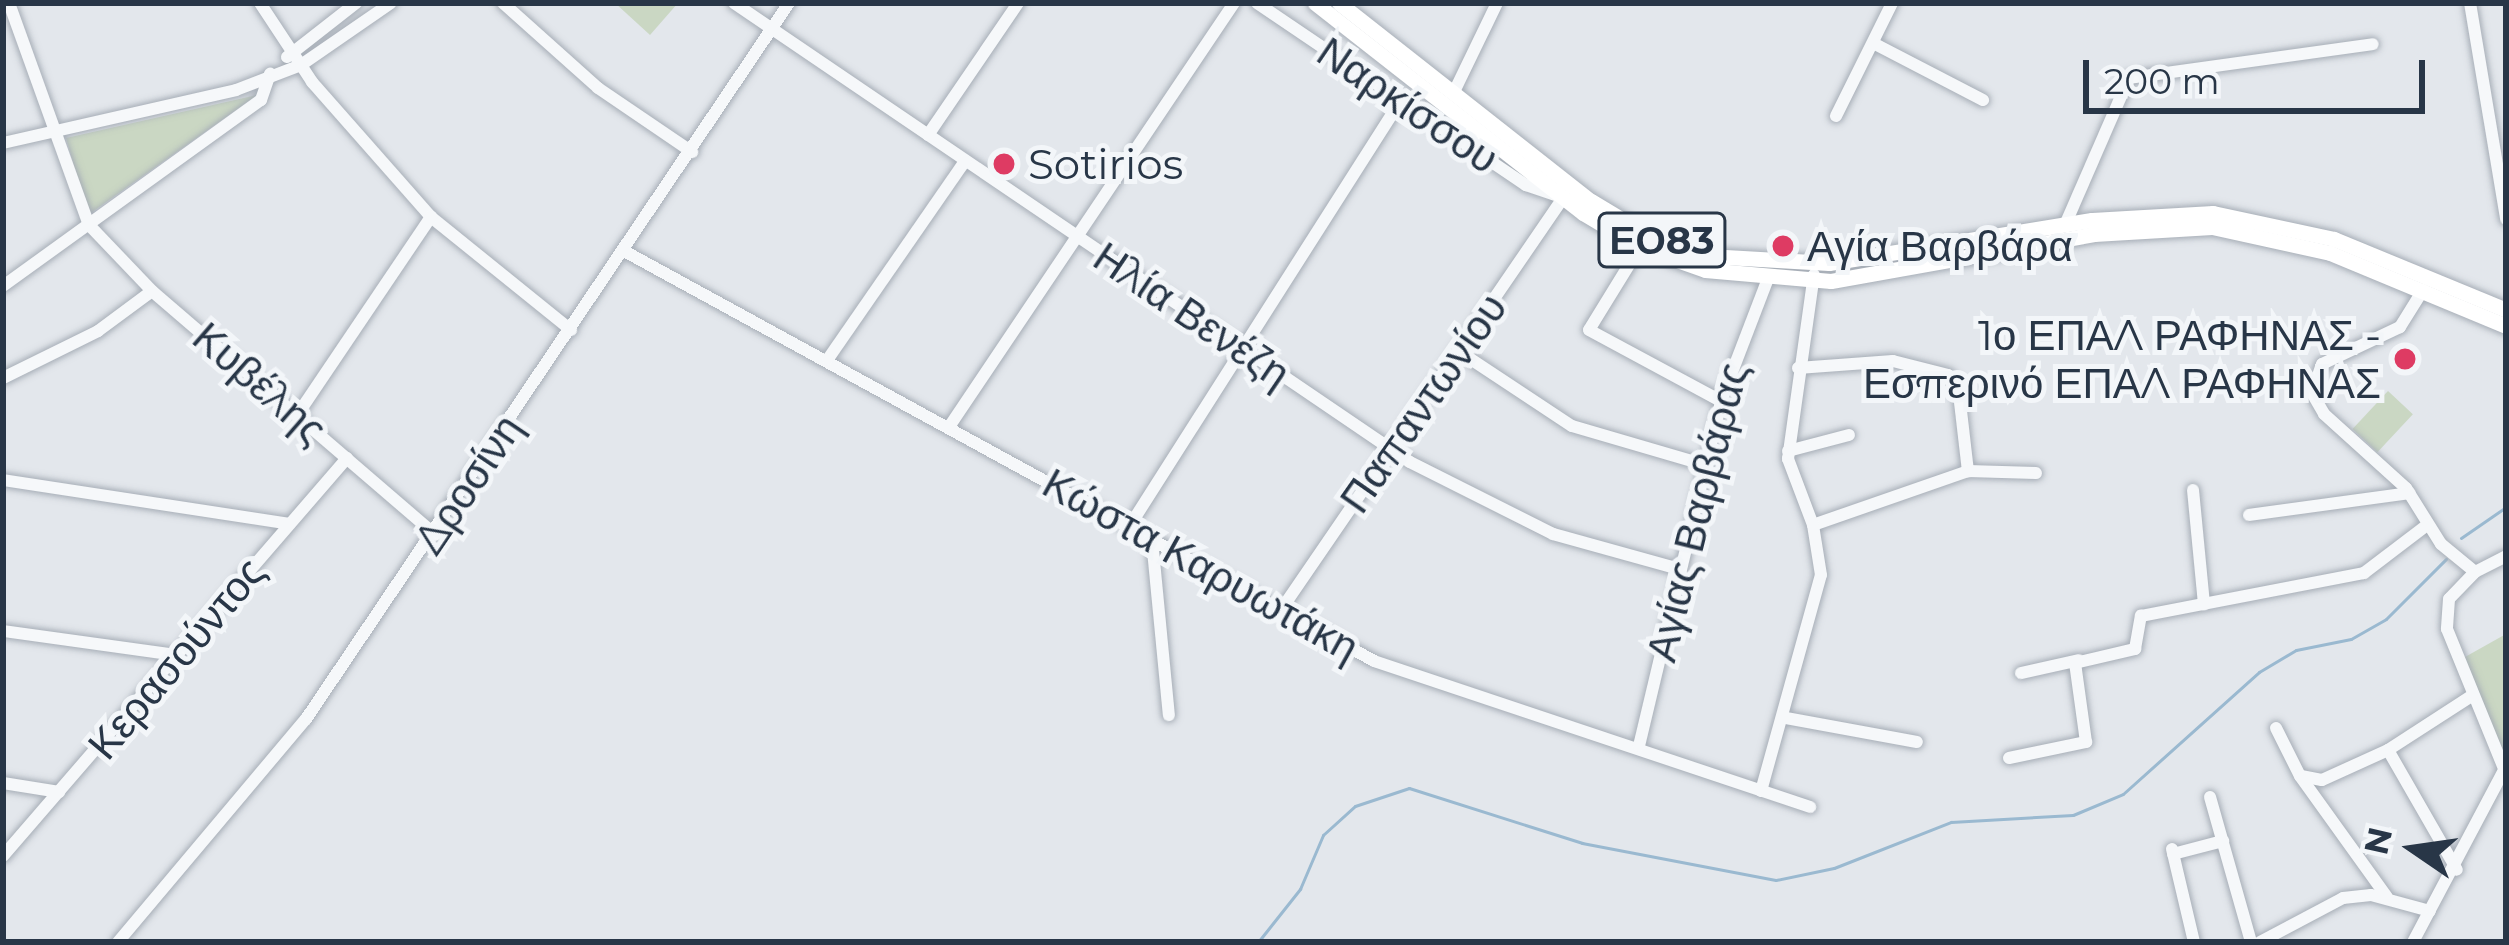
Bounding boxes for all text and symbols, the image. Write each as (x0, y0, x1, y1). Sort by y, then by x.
street label: Ναρκίσσου (1308, 26, 1508, 184)
scale bar (2089, 36, 2431, 110)
text: 200 m (2104, 59, 2220, 103)
place label: Sotirios (1028, 139, 1183, 189)
marker: Sotirios (991, 151, 1017, 177)
road number: ΕΟ83 (1596, 207, 1728, 273)
place label: Αγία Βαρβάρα (1807, 221, 2073, 271)
street label: Ηλία Βενέζη (1085, 231, 1299, 399)
marker: Αγία Βαρβάρα (1770, 233, 1796, 259)
street label: Παπαντωνίου (1329, 284, 1517, 522)
place label: 1ο ΕΠΑΛ ΡΑΦΗΝΑΣ - Εσπερινό ΕΠΑΛ ΡΑΦΗΝΑΣ (1863, 310, 2381, 409)
street label: Κυβέλης (183, 311, 337, 455)
marker: 1ο ΕΠΑΛ ΡΑΦΗΝΑΣ - Εσπερινό ΕΠΑΛ ΡΑΦΗΝΑΣ (2392, 346, 2418, 372)
street label: Αγίας Βαρβάρας (1636, 357, 1758, 667)
street label: Δροσίνη (403, 405, 533, 563)
street label: Κώστα Καρυωτάκη (1034, 457, 1368, 673)
street label: Κερασούντος (77, 547, 275, 769)
north arrow (2353, 789, 2473, 909)
text: N (2355, 823, 2400, 858)

